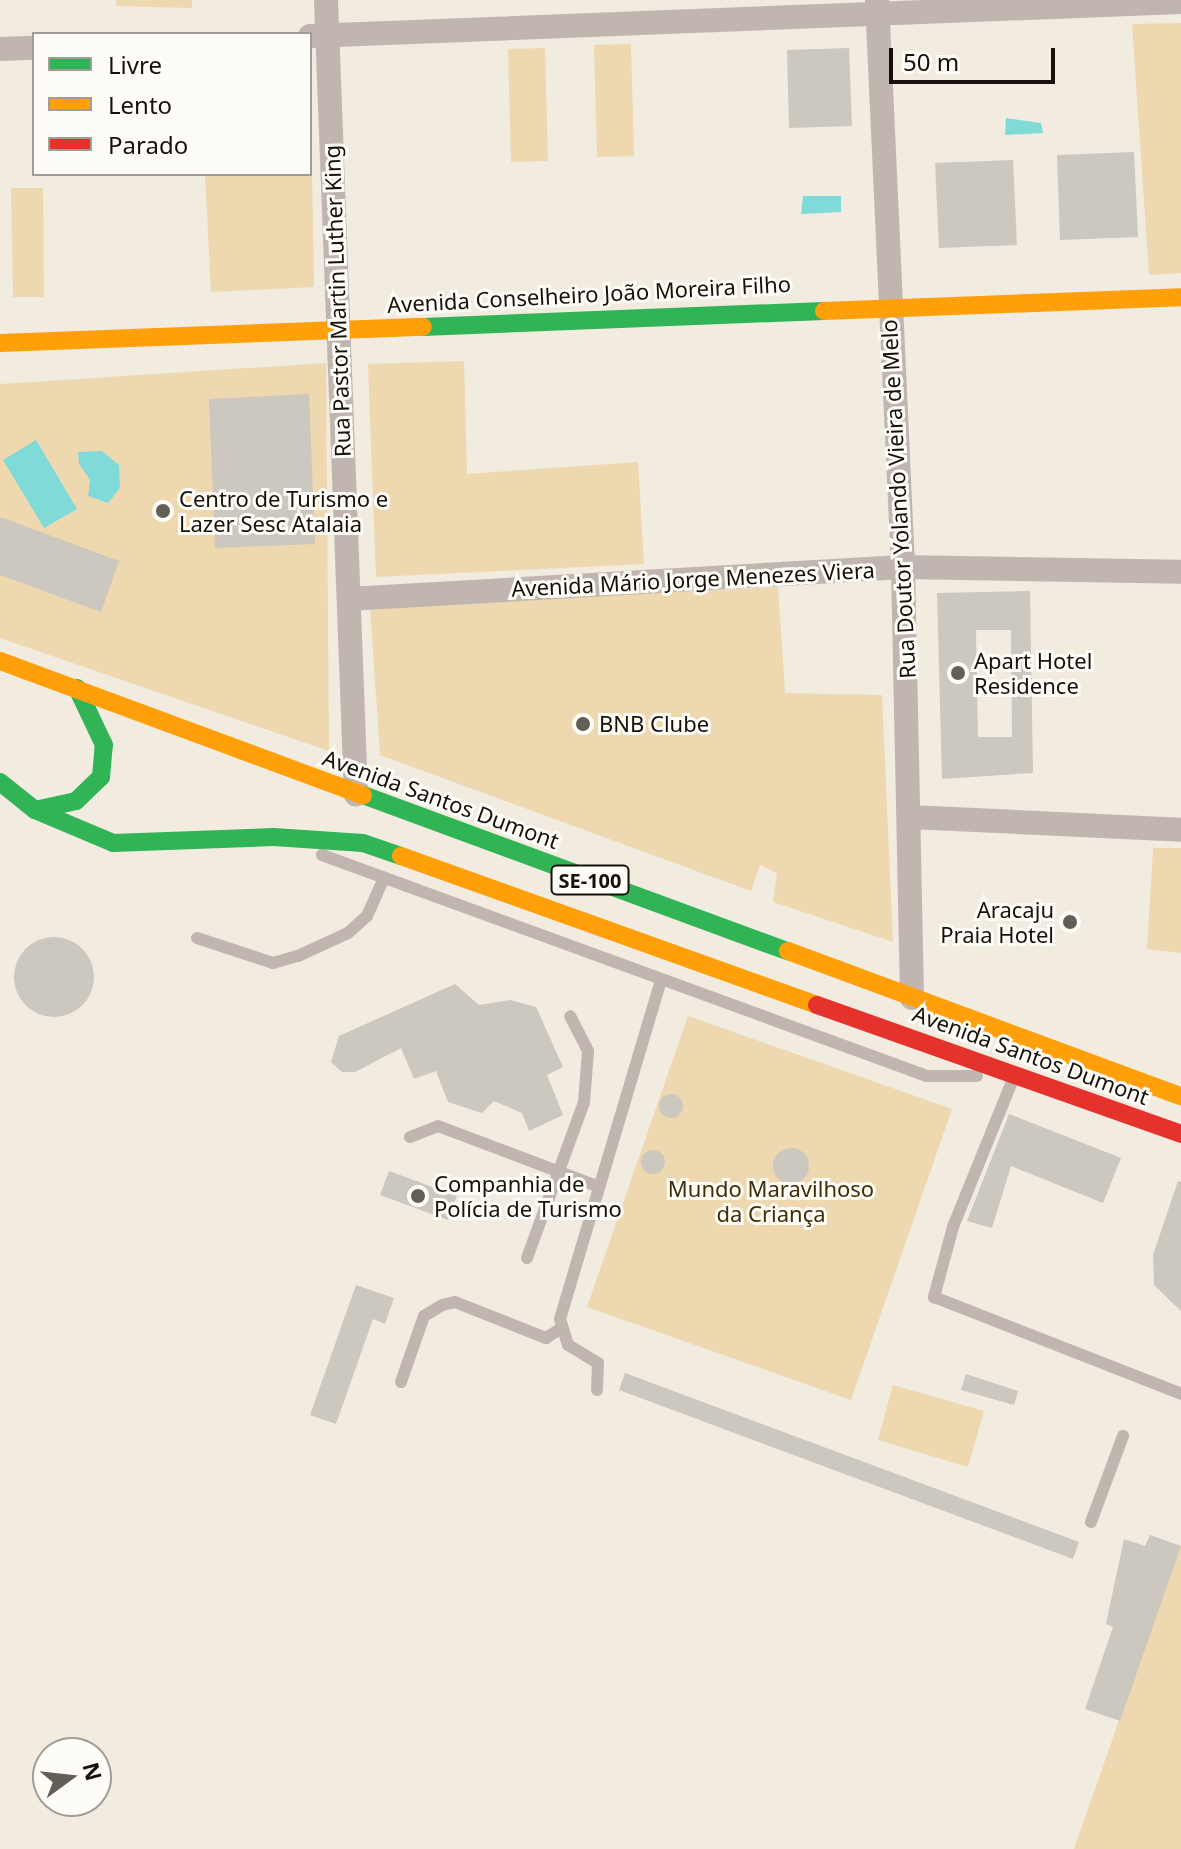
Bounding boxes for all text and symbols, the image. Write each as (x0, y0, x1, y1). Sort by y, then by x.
legend (32, 32, 312, 176)
scale bar (893, 32, 1059, 82)
text: 50 m (903, 45, 959, 78)
text: Livre (108, 48, 162, 81)
text: Lento (108, 88, 172, 121)
text: Parado (108, 128, 188, 161)
street label: Rua Pastor Martin Luther King (318, 145, 356, 457)
street label: Avenida Conselheiro João Moreira Filho (386, 270, 792, 318)
street label: Rua Doutor Yolando Vieira de Melo (875, 319, 921, 679)
place label: Centro de Turismo e Lazer Sesc Atalaia (179, 485, 388, 536)
marker: Centro de Turismo e Lazer Sesc Atalaia (154, 502, 172, 520)
street label: Avenida Mário Jorge Menezes Viera (511, 556, 875, 602)
place label: Apart Hotel Residence (974, 647, 1092, 698)
marker: Apart Hotel Residence (949, 664, 967, 682)
place label: BNB Clube (599, 711, 709, 737)
marker: BNB Clube (574, 715, 592, 733)
street label: Avenida Santos Dumont (319, 744, 563, 854)
road number: SE-100 (550, 864, 630, 896)
place label: Aracaju Praia Hotel (940, 896, 1054, 948)
marker: Aracaju Praia Hotel (1061, 913, 1079, 931)
street label: Avenida Santos Dumont (909, 1000, 1153, 1110)
place label: Companhia de Polícia de Turismo (434, 1170, 622, 1222)
park label: Mundo Maravilhoso da Criança (668, 1175, 874, 1226)
marker: Companhia de Polícia de Turismo (409, 1187, 427, 1205)
north arrow (32, 1737, 112, 1817)
text: N (76, 1759, 110, 1784)

